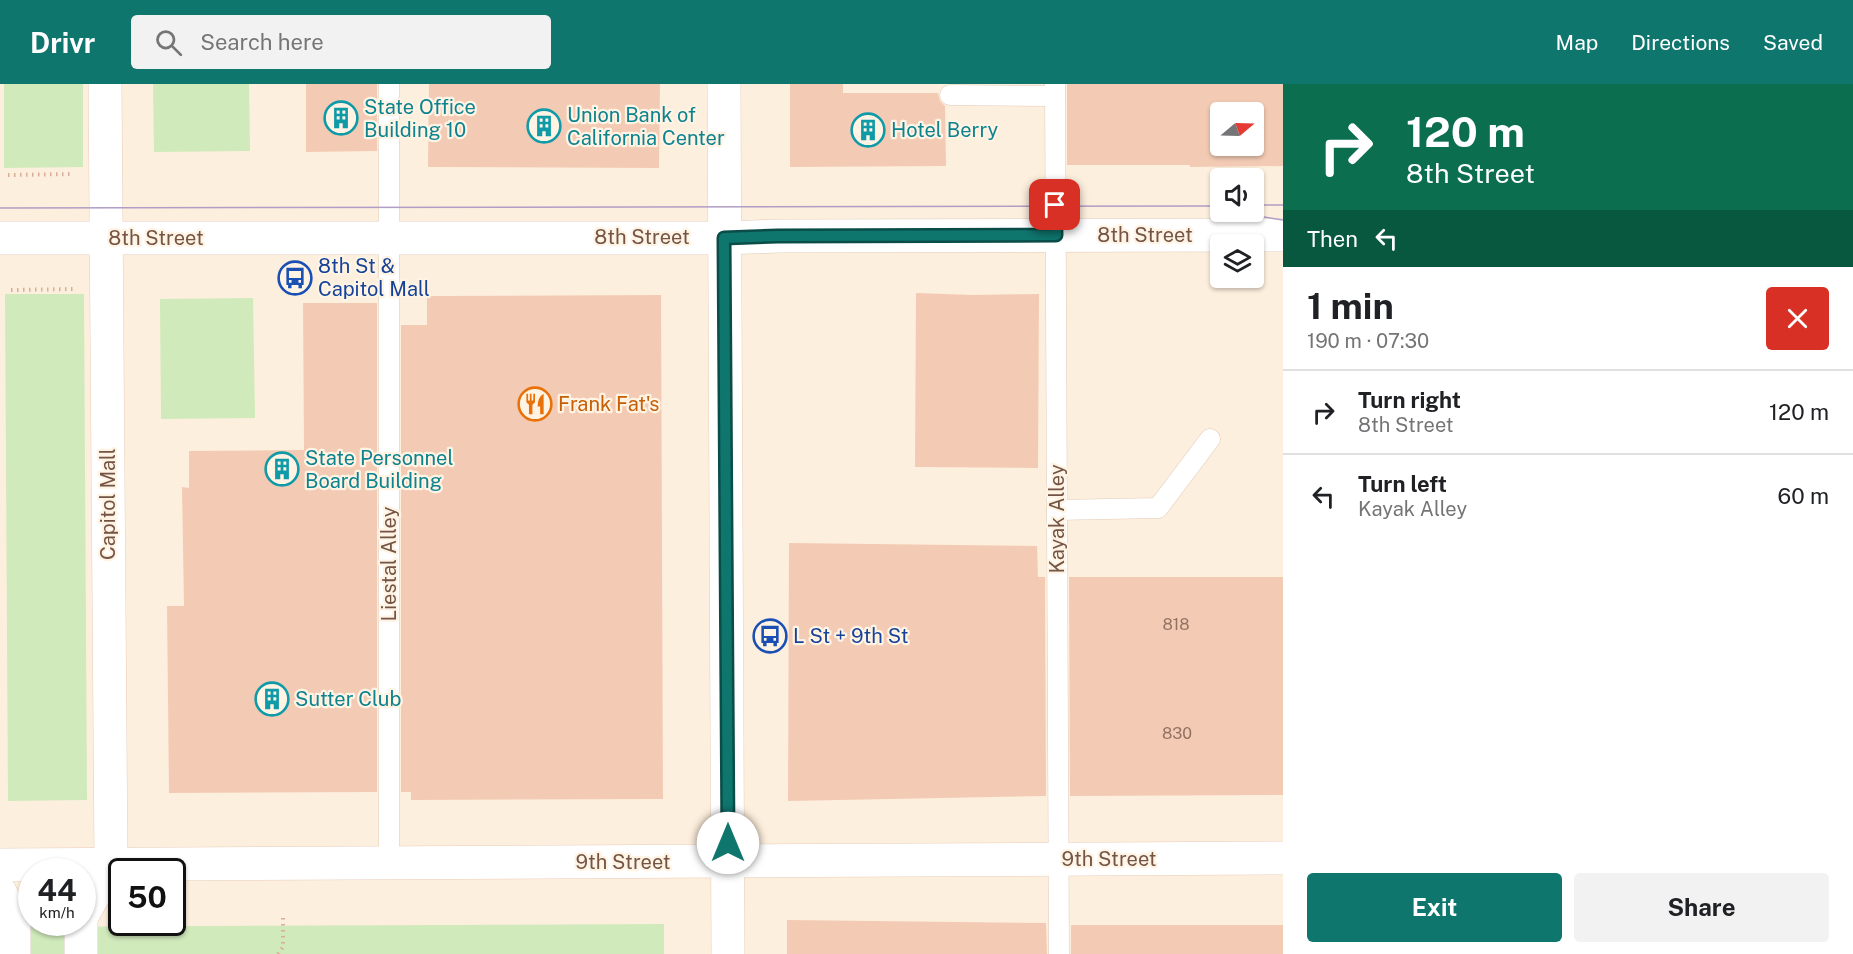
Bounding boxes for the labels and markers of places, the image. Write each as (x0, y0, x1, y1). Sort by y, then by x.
place label: State Office Building 10 (364, 95, 476, 142)
building icon: State Office Building 10 (323, 100, 359, 136)
place label: Union Bank of California Center (567, 103, 725, 150)
building icon: Union Bank of California Center (526, 108, 562, 144)
building icon: Hotel Berry (850, 112, 886, 148)
place label: Hotel Berry (891, 118, 999, 142)
pin (1029, 179, 1080, 230)
place label: 8th St & Capitol Mall (318, 254, 430, 301)
bus stop icon: 8th St & Capitol Mall (277, 260, 313, 296)
restaurant icon: Frank Fat's (517, 386, 553, 422)
place label: Frank Fat's (558, 392, 659, 416)
place label: State Personnel Board Building (305, 446, 453, 493)
building icon: State Personnel Board Building (264, 451, 300, 487)
bus stop icon: L St + 9th St (752, 618, 788, 654)
place label: L St + 9th St (793, 624, 908, 648)
building icon: Sutter Club (254, 681, 290, 717)
place label: Sutter Club (295, 687, 402, 711)

